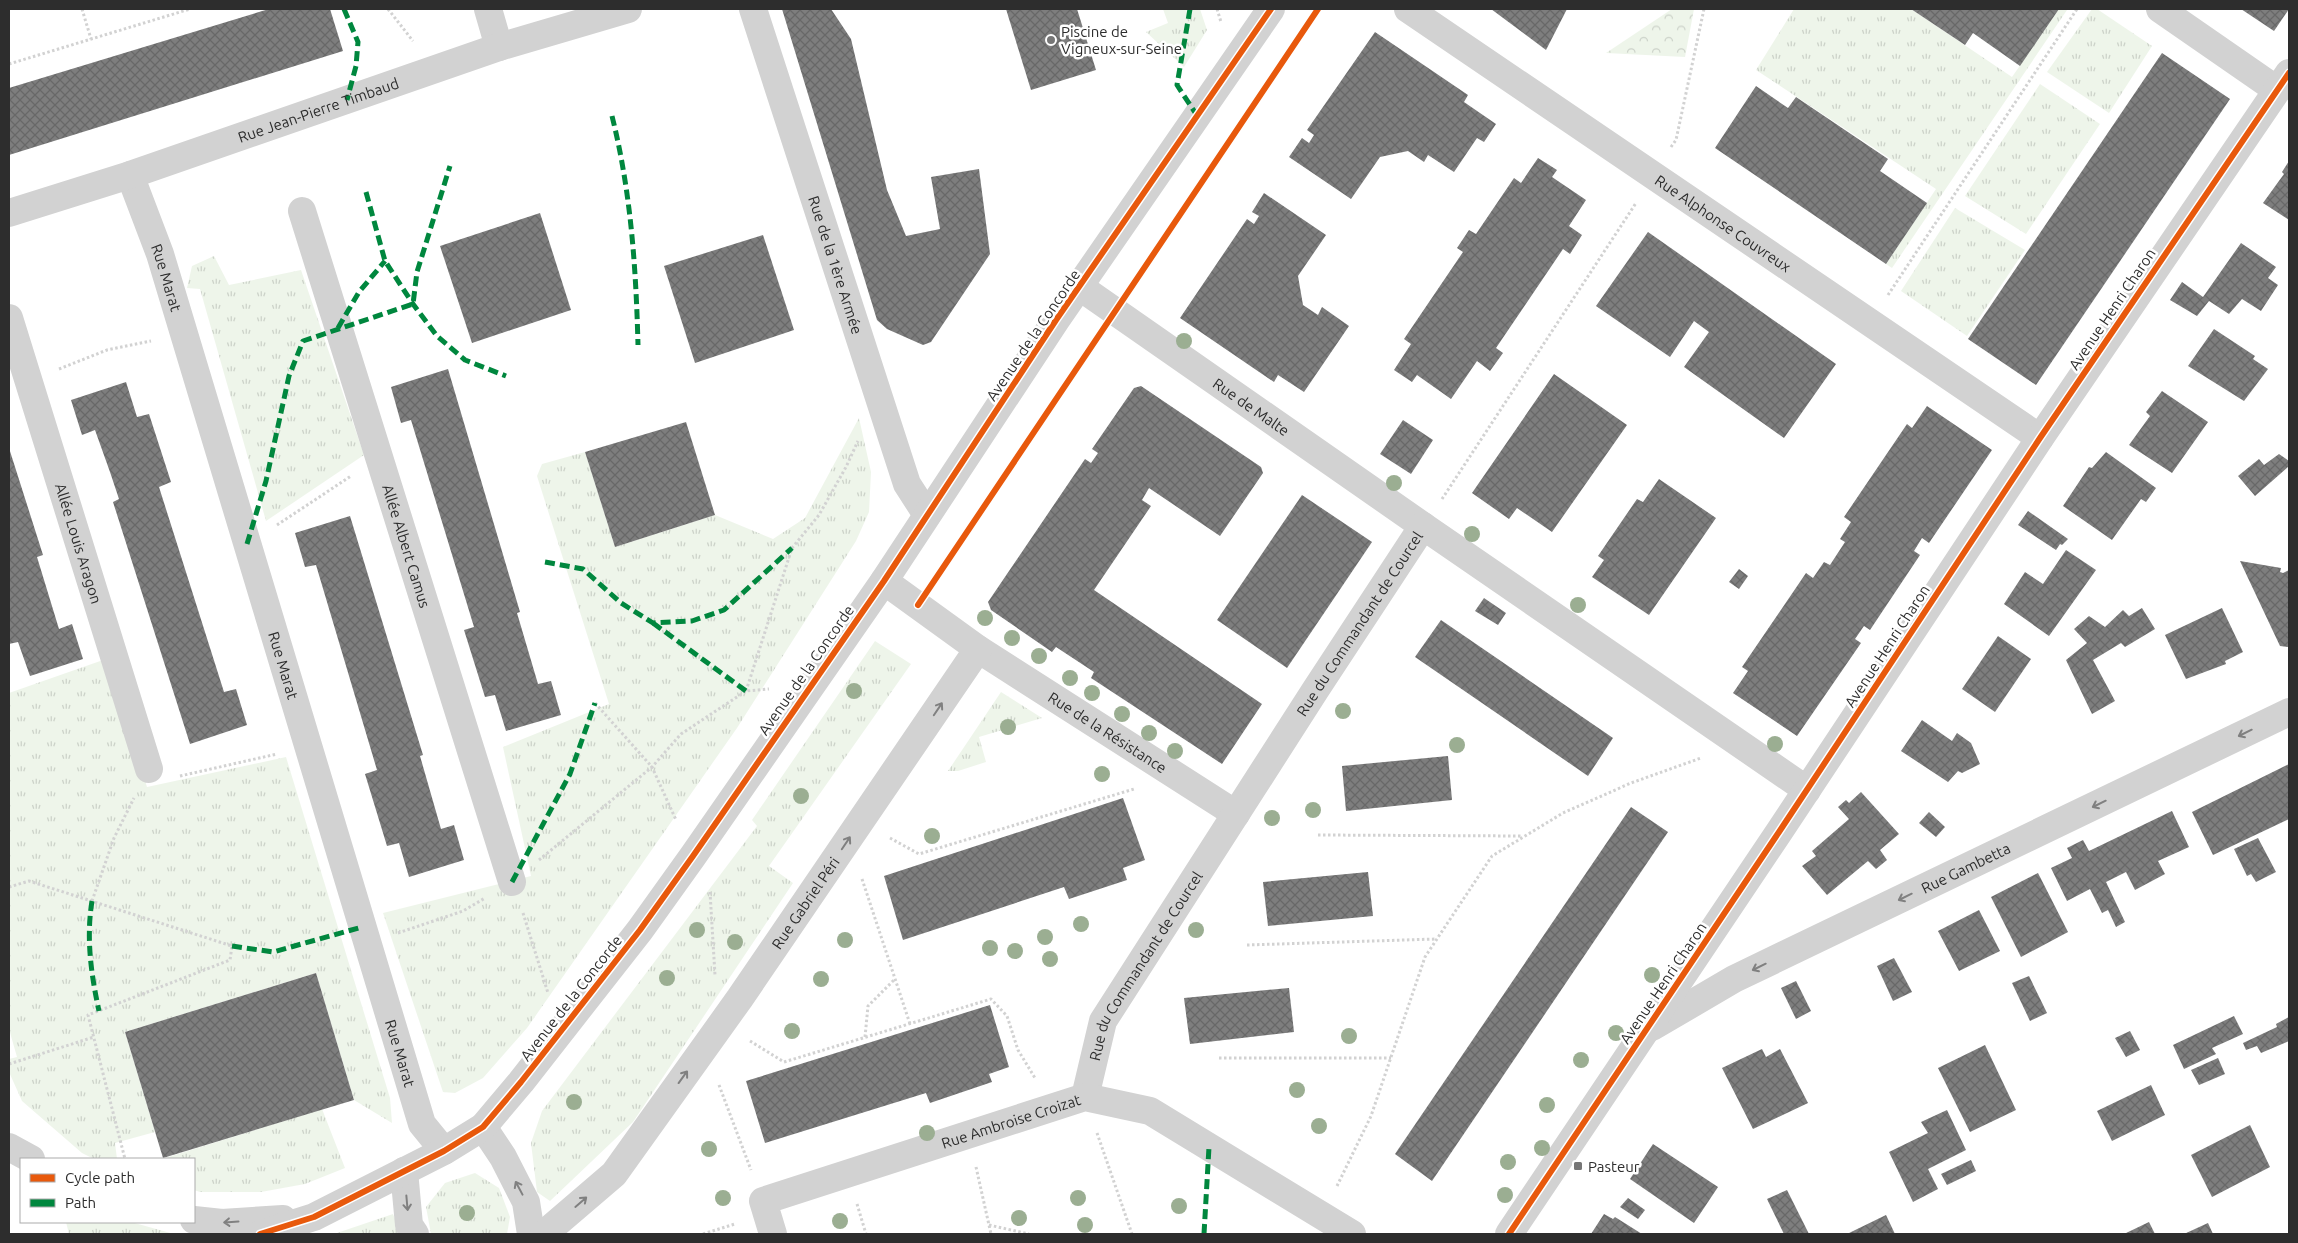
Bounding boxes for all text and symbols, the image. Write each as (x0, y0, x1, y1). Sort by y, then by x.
place label: Piscine de Vigneux-sur-Seine (1061, 23, 1182, 57)
marker: Piscine de Vigneux-sur-Seine (1045, 34, 1057, 46)
street label: Rue Jean-Pierre Timbaud (236, 74, 401, 145)
street label: Rue Alphonse Couvreux (1652, 171, 1795, 275)
street label: Rue de la 1ère Armée (806, 194, 866, 336)
street label: Rue Marat (148, 241, 185, 313)
street label: Avenue Henri Charon (2065, 245, 2159, 373)
street label: Avenue de la Concorde (983, 266, 1083, 404)
street label: Rue de Malte (1210, 374, 1293, 439)
street label: Allée Louis Aragon (52, 481, 106, 606)
street label: Allée Albert Camus (380, 482, 434, 610)
street label: Rue du Commandant de Courcel (1293, 528, 1426, 719)
street label: Avenue Henri Charon (1841, 582, 1933, 710)
street label: Avenue de la Concorde (755, 602, 857, 738)
street label: Rue Marat (266, 629, 302, 701)
street label: Rue de la Résistance (1045, 688, 1170, 776)
one-way arrow (932, 702, 943, 716)
one-way arrow (2238, 729, 2253, 739)
one-way arrow (2092, 800, 2107, 809)
one-way arrow (841, 836, 851, 850)
street label: Rue Gambetta (1918, 839, 2013, 896)
street label: Rue Gabriel Péri (768, 854, 842, 952)
street label: Rue du Commandant de Courcel (1085, 868, 1205, 1062)
one-way arrow (1898, 893, 1913, 902)
street label: Avenue Henri Charon (1616, 919, 1710, 1047)
street label: Avenue de la Concorde (517, 932, 625, 1064)
one-way arrow (1751, 962, 1766, 972)
street label: Rue Marat (382, 1017, 419, 1089)
one-way arrow (678, 1070, 688, 1084)
street label: Rue Ambroise Croizat (939, 1090, 1083, 1151)
legend (20, 1158, 195, 1223)
place label: Pasteur (1588, 1158, 1640, 1175)
marker: Pasteur (1572, 1160, 1584, 1172)
text: Cycle path (65, 1169, 135, 1186)
one-way arrow (514, 1180, 524, 1195)
text: Path (65, 1194, 96, 1211)
one-way arrow (402, 1195, 412, 1211)
one-way arrow (575, 1197, 588, 1208)
one-way arrow (223, 1217, 239, 1227)

